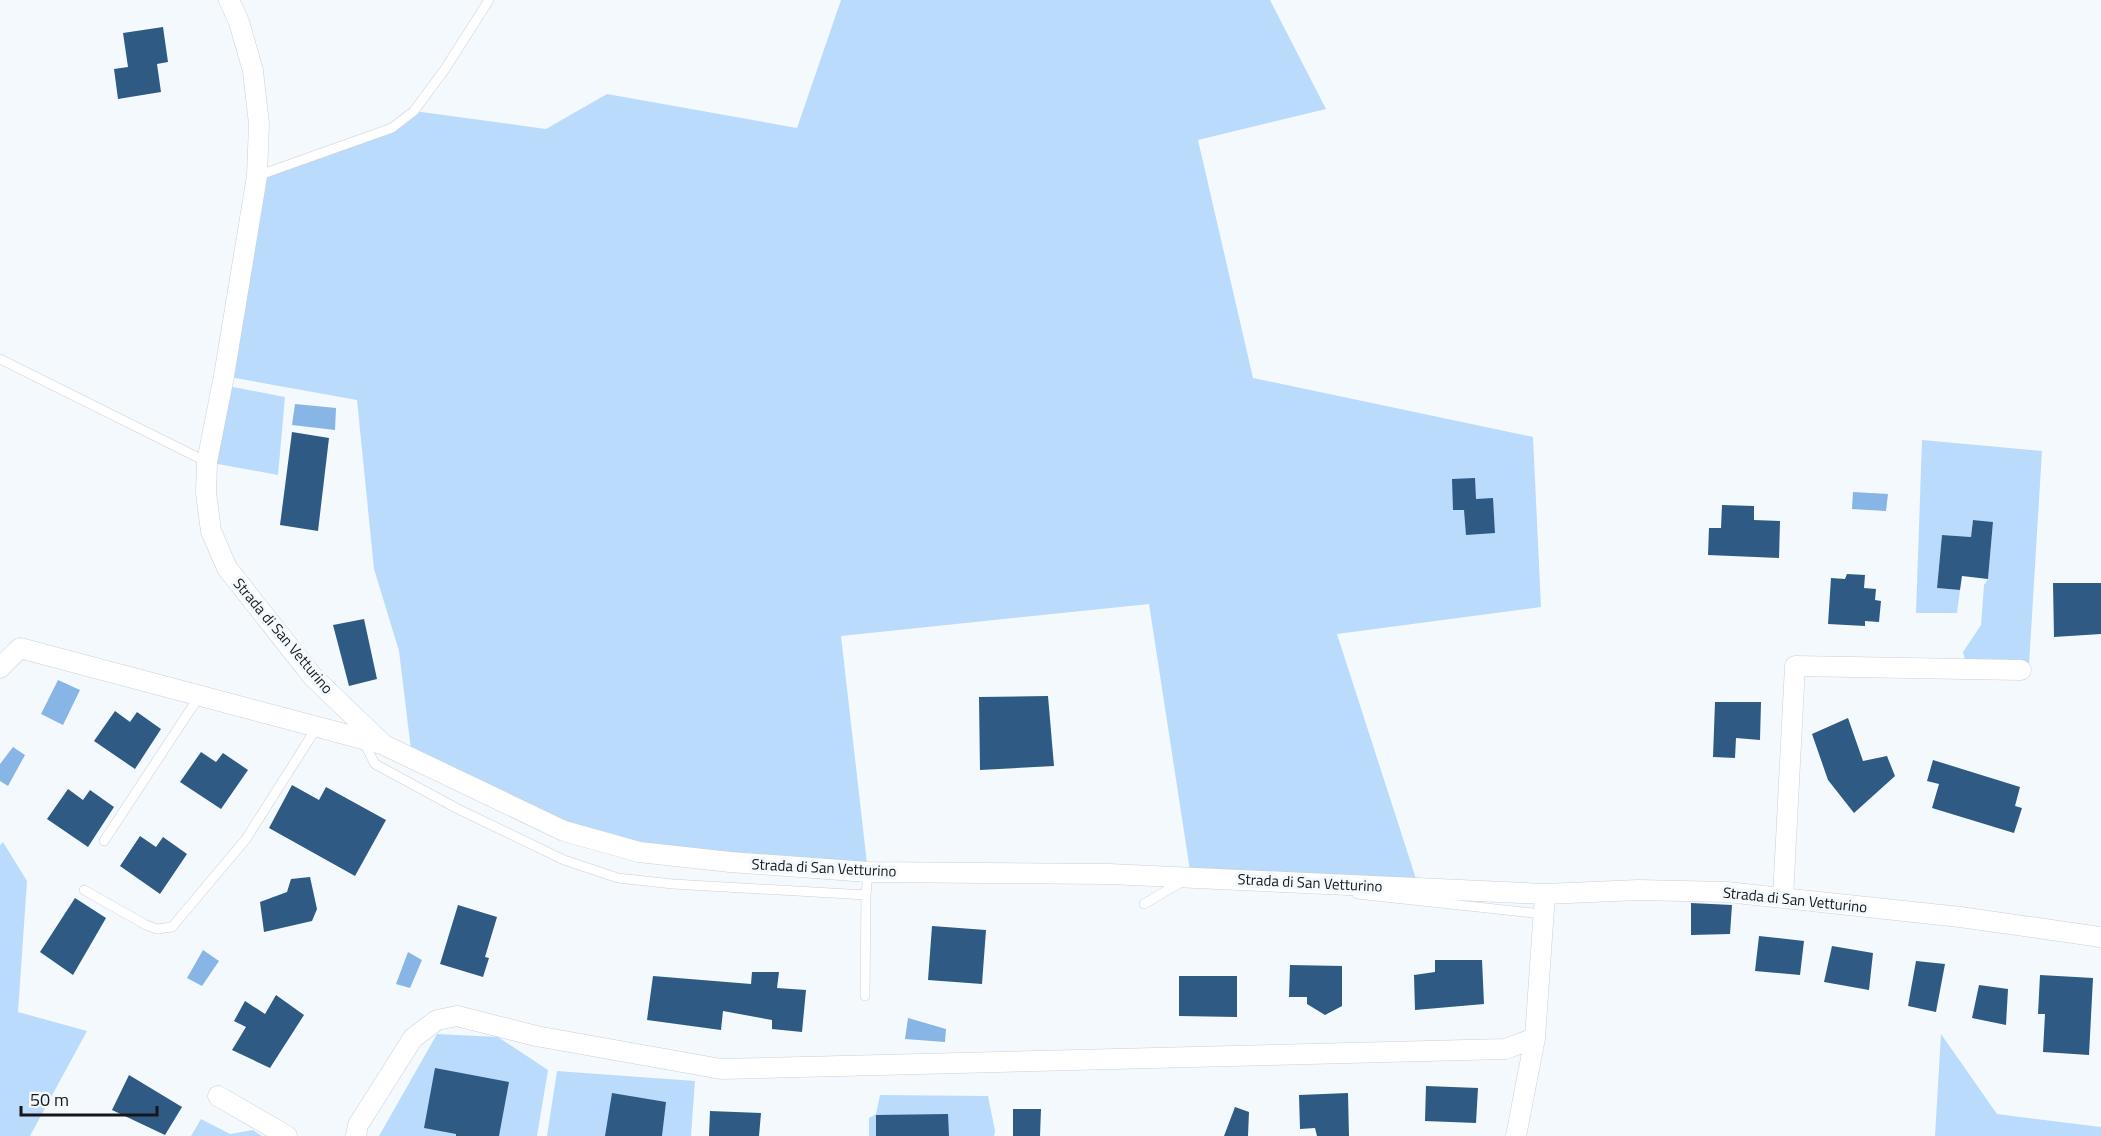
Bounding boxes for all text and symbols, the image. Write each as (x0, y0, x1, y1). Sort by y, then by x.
street label: Strada di San Vetturino (228, 573, 339, 699)
street label: Strada di San Vetturino (751, 852, 897, 883)
street label: Strada di San Vetturino (1237, 867, 1383, 898)
street label: Strada di San Vetturino (1722, 880, 1868, 919)
scale bar (21, 1079, 158, 1117)
text: 50 m (30, 1086, 69, 1113)

